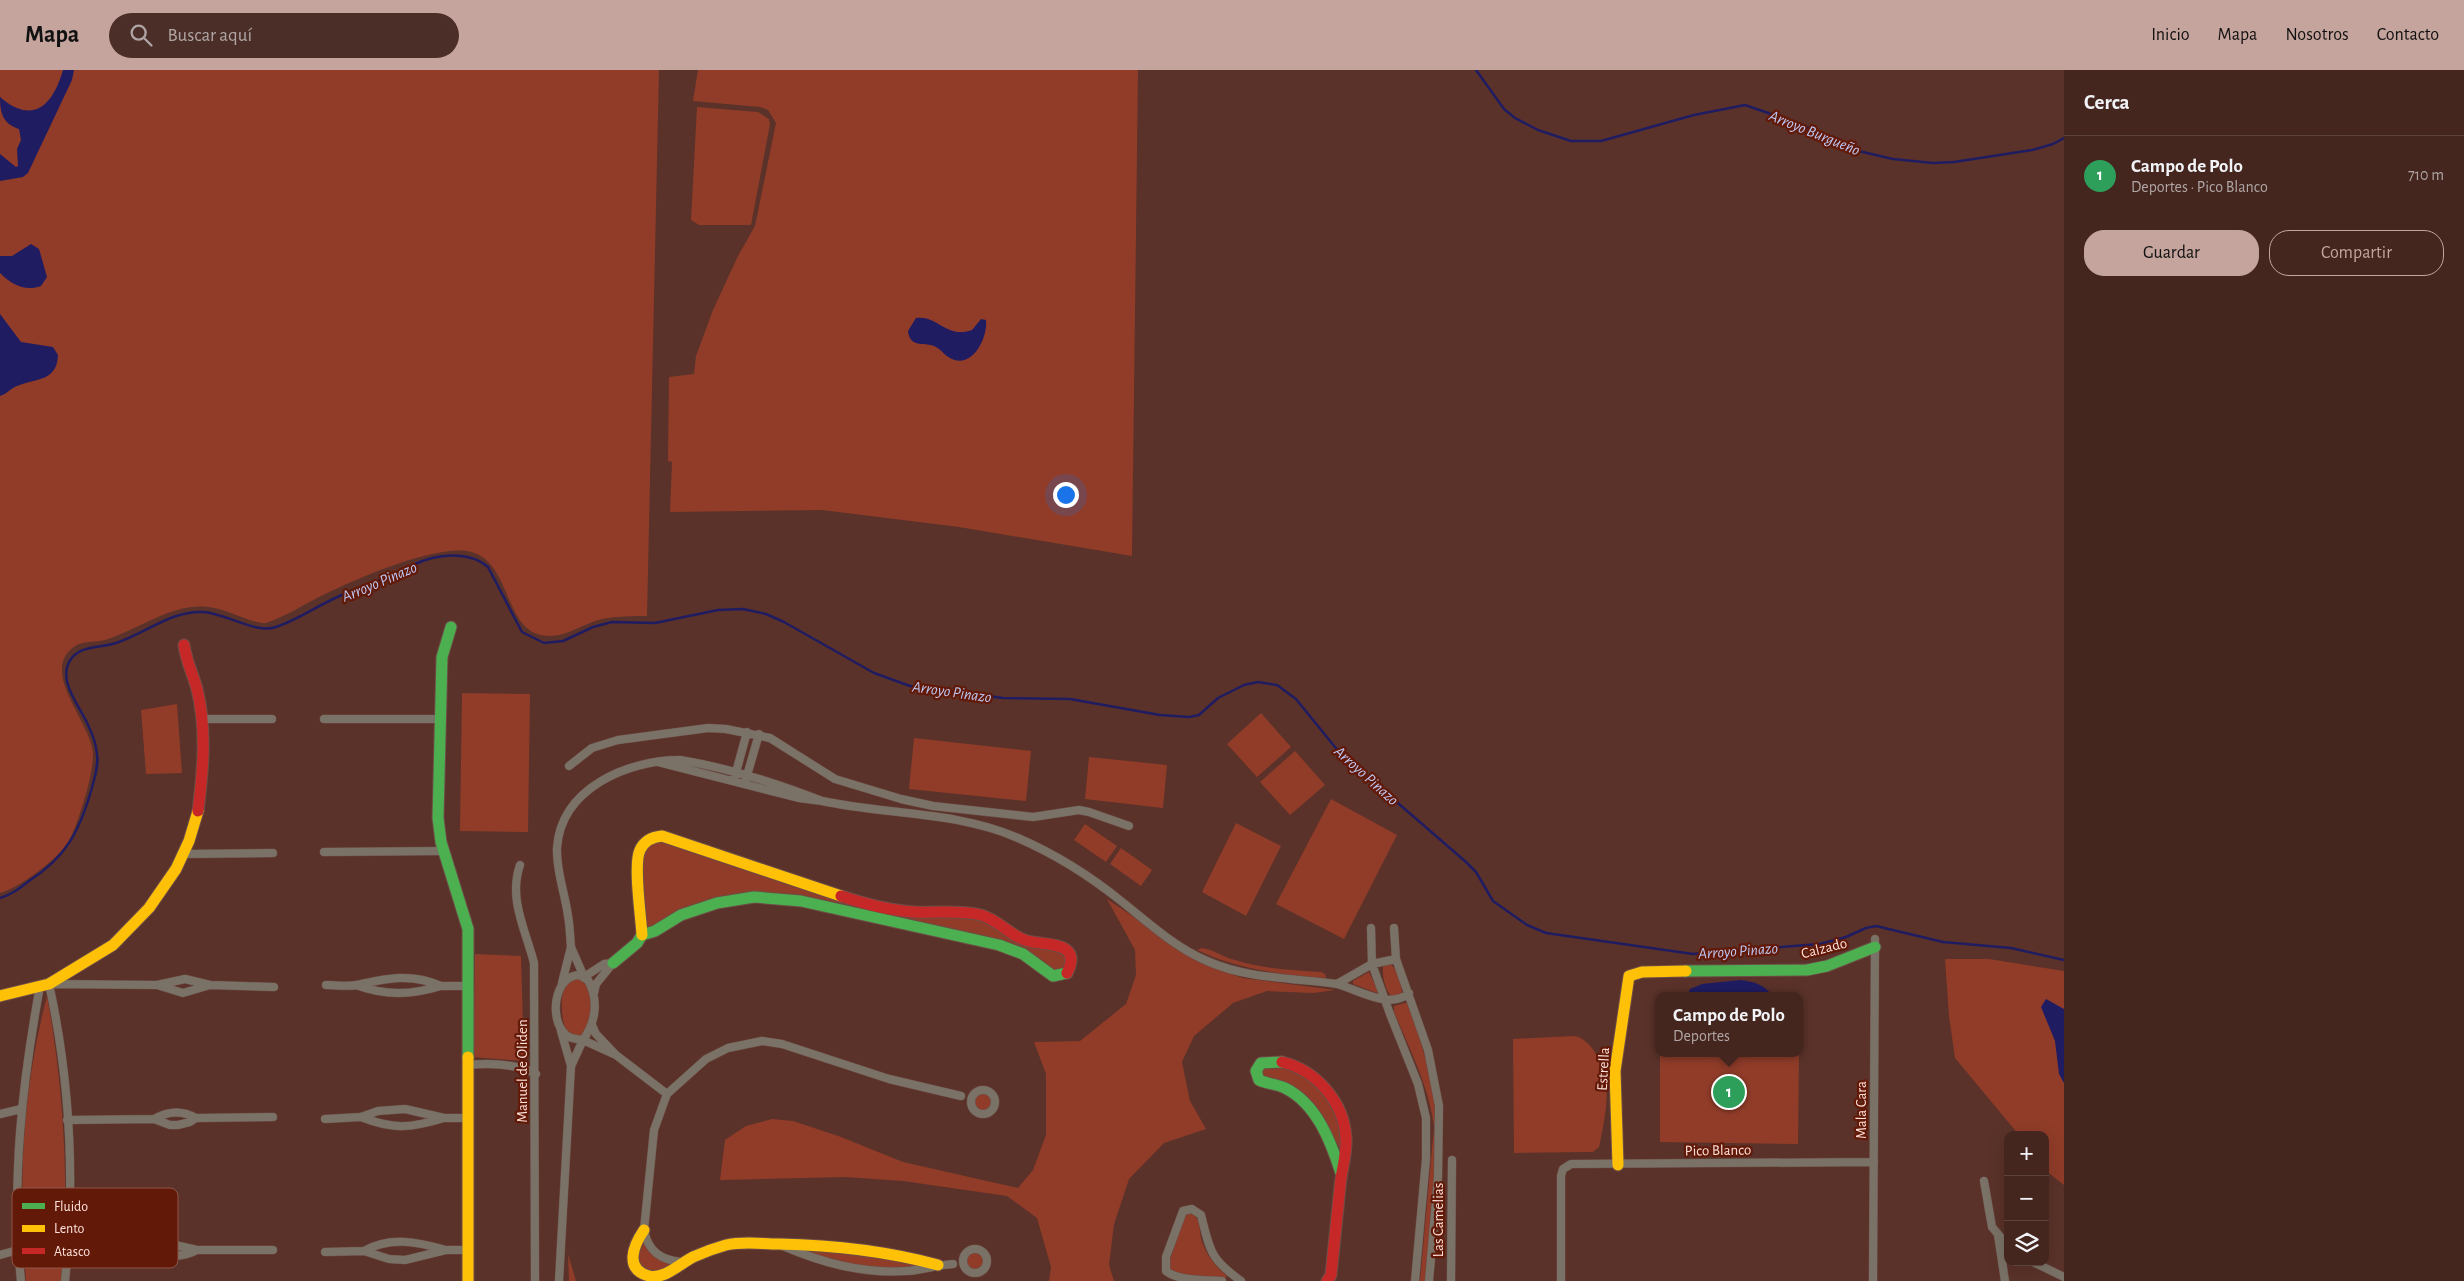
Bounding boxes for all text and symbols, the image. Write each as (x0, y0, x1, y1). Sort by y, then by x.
search box (109, 13, 459, 58)
icon: search (127, 21, 155, 49)
text: Mapa (25, 23, 79, 47)
text: Buscar aquí (167, 26, 252, 45)
text: Inicio (2151, 26, 2190, 44)
text: Mapa (2218, 26, 2257, 44)
text: Nosotros (2285, 26, 2349, 44)
text: Contacto (2377, 26, 2439, 44)
text: Cerca (2084, 92, 2130, 113)
water label: Arroyo Burgueño (1766, 107, 1863, 159)
text: Campo de Polo (2131, 157, 2243, 176)
text: 1 (2097, 167, 2103, 183)
text: 710 m (2408, 167, 2444, 183)
text: Deportes · Pico Blanco (2131, 179, 2268, 195)
button: Guardar (2084, 230, 2259, 276)
button: Compartir (2269, 230, 2444, 276)
your location (1053, 482, 1079, 508)
water label: Arroyo Pinazo (339, 559, 420, 605)
water label: Arroyo Pinazo (910, 678, 993, 706)
water label: Arroyo Pinazo (1331, 742, 1402, 809)
street label: Calzado (1800, 936, 1849, 961)
water label: Arroyo Pinazo (1697, 940, 1779, 962)
popup (1655, 992, 1803, 1057)
text: Campo de Polo (1673, 1006, 1785, 1025)
street label: Manuel de Oliden (515, 1019, 530, 1123)
text: Deportes (1673, 1028, 1730, 1044)
street label: Estrella (1595, 1047, 1612, 1091)
pin: 1 (1713, 1073, 1745, 1111)
street label: Mala Cara (1854, 1081, 1869, 1139)
map controls (2004, 1131, 2049, 1266)
button: + (2004, 1131, 2049, 1176)
street label: Pico Blanco (1685, 1142, 1751, 1159)
button: − (2004, 1176, 2049, 1221)
street label: Las Camelias (1431, 1183, 1446, 1257)
legend (12, 1188, 178, 1268)
text: Fluido (54, 1200, 88, 1214)
button: layers (2004, 1221, 2049, 1266)
text: Lento (54, 1222, 85, 1236)
text: Atasco (54, 1245, 90, 1259)

